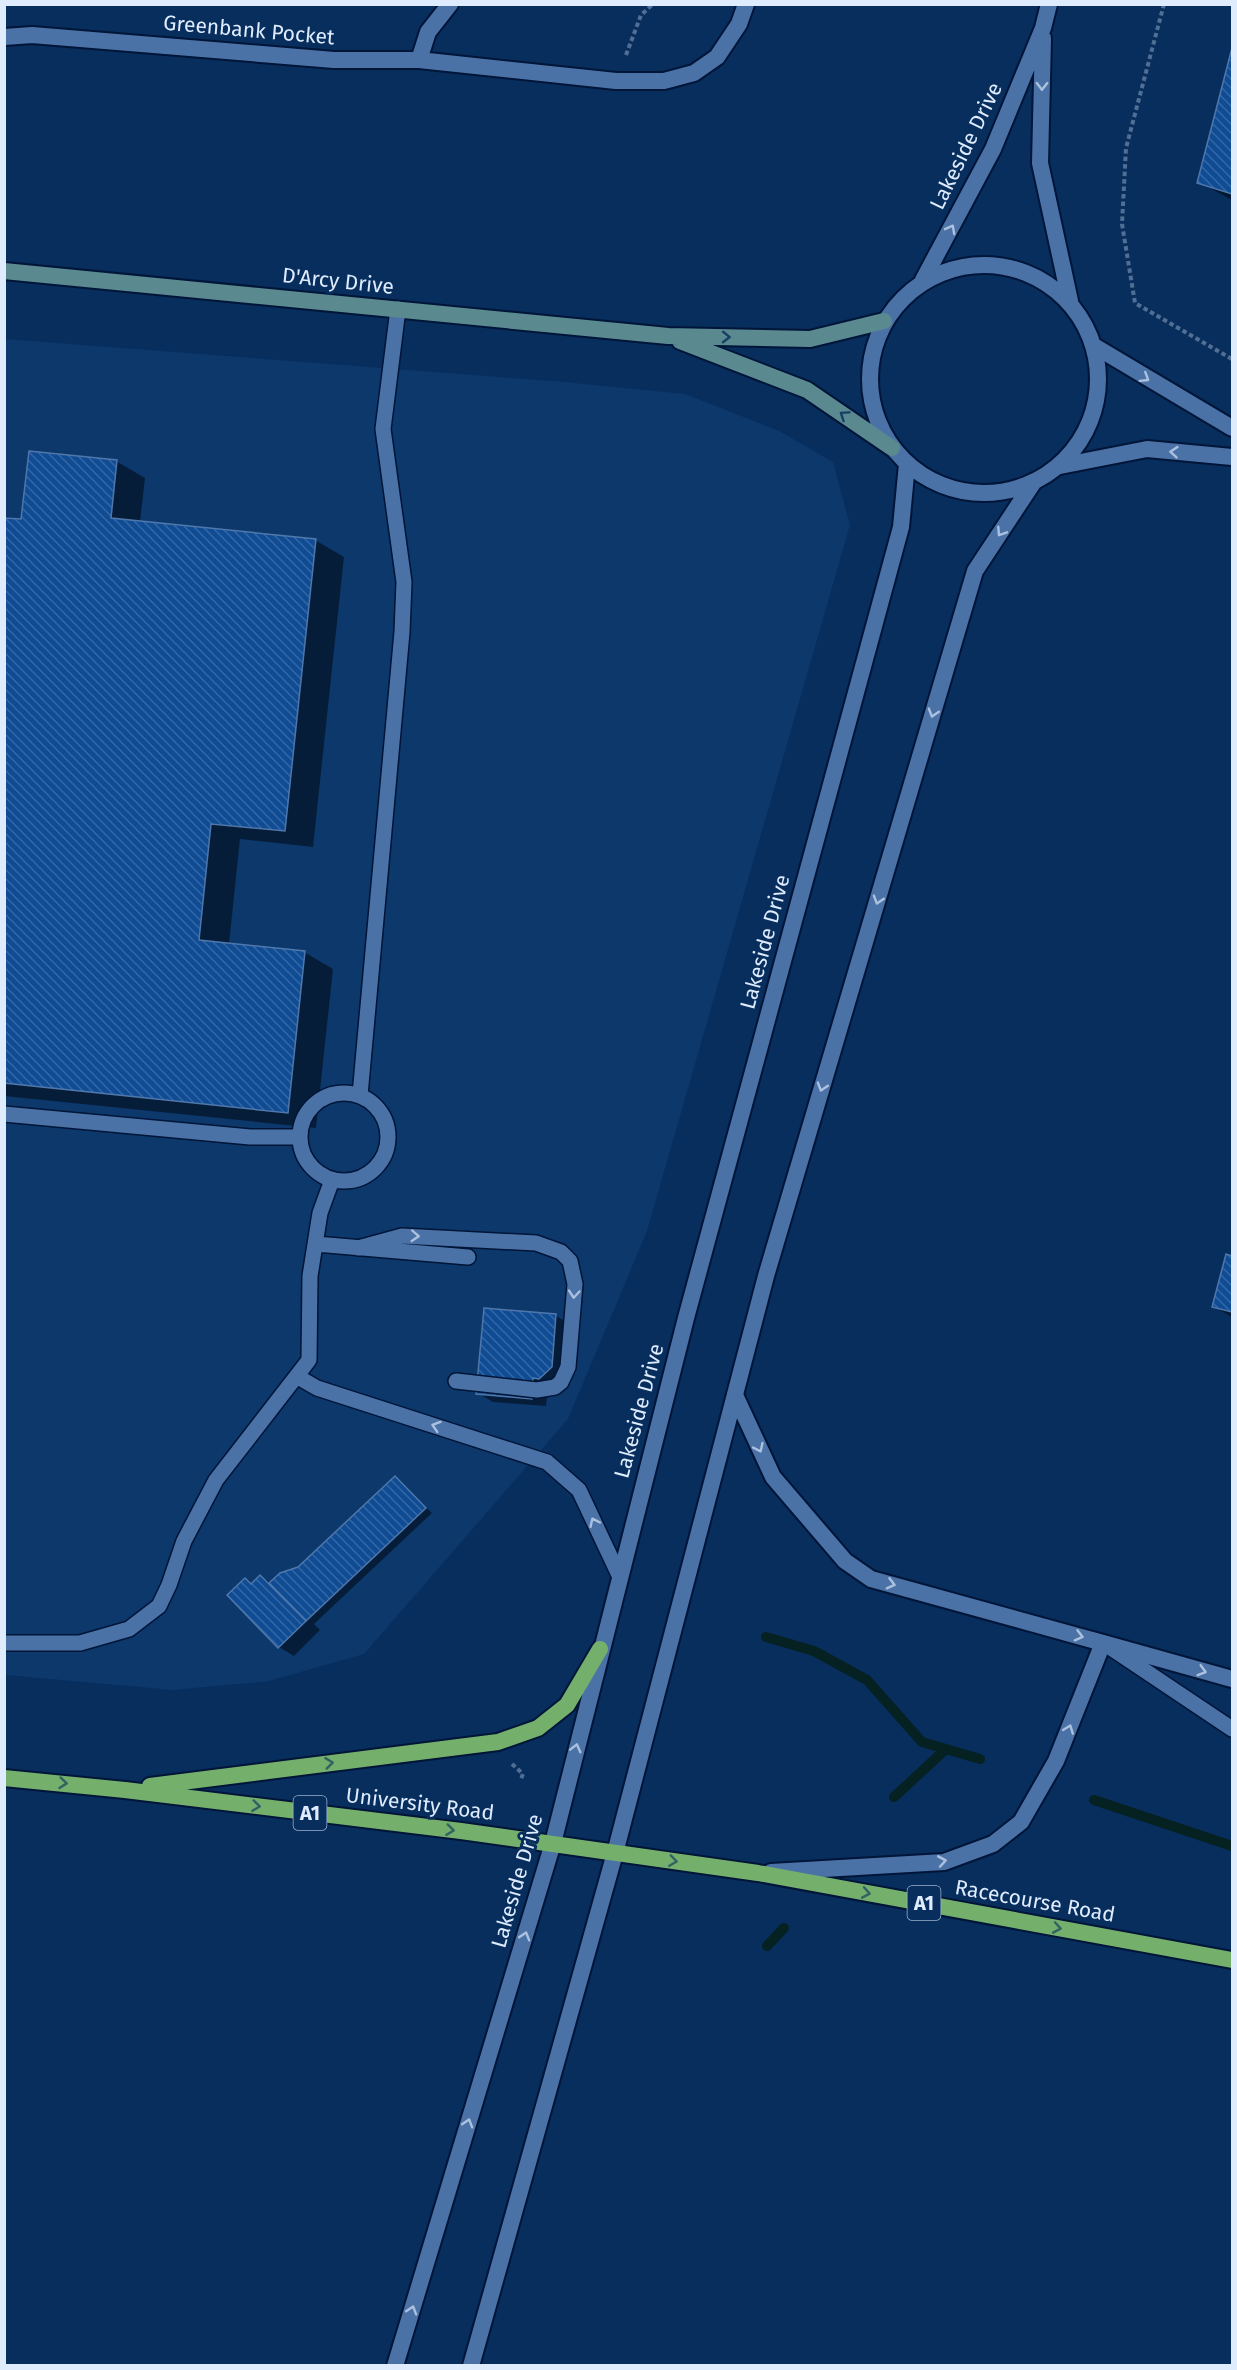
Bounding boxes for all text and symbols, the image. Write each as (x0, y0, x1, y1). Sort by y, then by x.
street label: Greenbank Pocket (162, 10, 336, 50)
street label: Lakeside Drive (924, 78, 1008, 214)
one-way arrow (1035, 82, 1048, 91)
one-way arrow (944, 224, 955, 235)
street label: D'Arcy Drive (281, 262, 395, 300)
one-way arrow (722, 331, 731, 344)
one-way arrow (1139, 370, 1150, 381)
one-way arrow (840, 411, 851, 422)
one-way arrow (1170, 446, 1179, 459)
one-way arrow (998, 525, 1009, 536)
one-way arrow (928, 707, 940, 718)
street label: Lakeside Drive (735, 872, 795, 1012)
one-way arrow (873, 894, 885, 905)
one-way arrow (817, 1081, 829, 1091)
one-way arrow (410, 1230, 419, 1243)
one-way arrow (568, 1290, 581, 1299)
street label: Lakeside Drive (609, 1341, 669, 1481)
one-way arrow (431, 1421, 442, 1434)
one-way arrow (752, 1441, 764, 1452)
one-way arrow (590, 1518, 602, 1529)
one-way arrow (885, 1577, 896, 1589)
one-way arrow (1073, 1629, 1084, 1641)
one-way arrow (1196, 1664, 1207, 1676)
one-way arrow (1062, 1724, 1074, 1735)
one-way arrow (569, 1744, 582, 1754)
one-way arrow (324, 1758, 334, 1770)
one-way arrow (58, 1776, 67, 1789)
street label: University Road (344, 1782, 496, 1826)
road number: A1 (294, 1796, 326, 1830)
one-way arrow (252, 1799, 261, 1812)
street label: Lakeside Drive (485, 1811, 549, 1951)
one-way arrow (445, 1823, 455, 1836)
one-way arrow (669, 1854, 678, 1867)
one-way arrow (937, 1855, 947, 1868)
street label: Racecourse Road (953, 1874, 1117, 1928)
one-way arrow (860, 1886, 870, 1899)
road number: A1 (908, 1886, 940, 1920)
one-way arrow (1052, 1921, 1062, 1934)
one-way arrow (518, 1931, 530, 1942)
one-way arrow (461, 2118, 473, 2129)
one-way arrow (405, 2305, 417, 2315)

